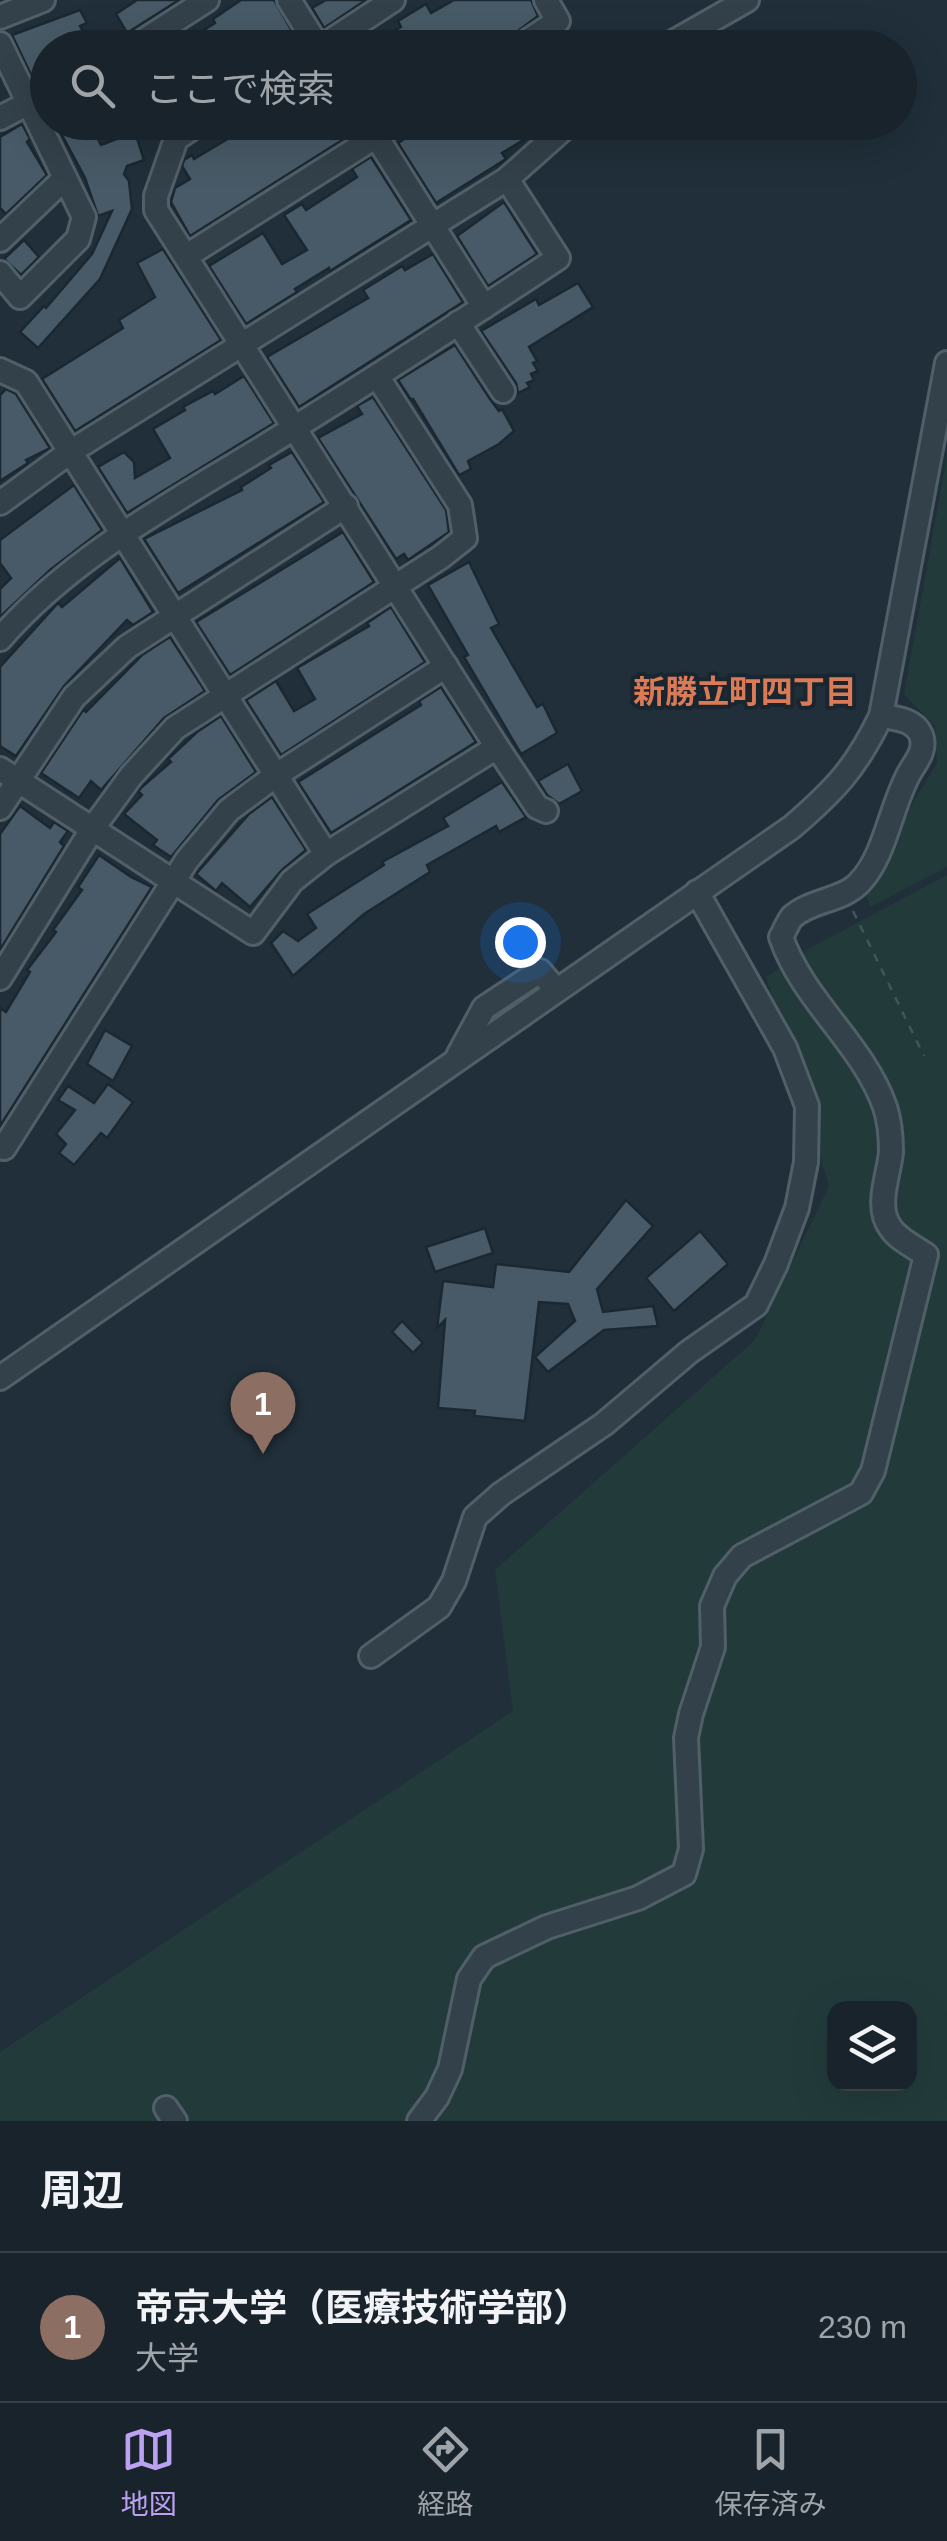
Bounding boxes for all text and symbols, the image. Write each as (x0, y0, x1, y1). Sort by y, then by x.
search box (30, 30, 917, 140)
icon: search (65, 58, 120, 113)
text: ここで検索 (145, 68, 335, 110)
district label: 新勝立町四丁目 (633, 674, 857, 710)
your location (495, 917, 546, 968)
pin: 1 (230, 1372, 296, 1454)
map controls (827, 2001, 917, 2091)
button: layers (827, 2001, 917, 2091)
text: 周辺 (40, 2167, 124, 2214)
text: 帝京大学（医療技術学部） (135, 2287, 591, 2329)
text: 1 (64, 2309, 81, 2345)
text: 230 m (818, 2309, 907, 2345)
text: 大学 (135, 2340, 199, 2376)
tab: 地図 (120, 2422, 177, 2522)
tab: 経路 (417, 2422, 474, 2522)
tab: 保存済み (714, 2422, 827, 2522)

